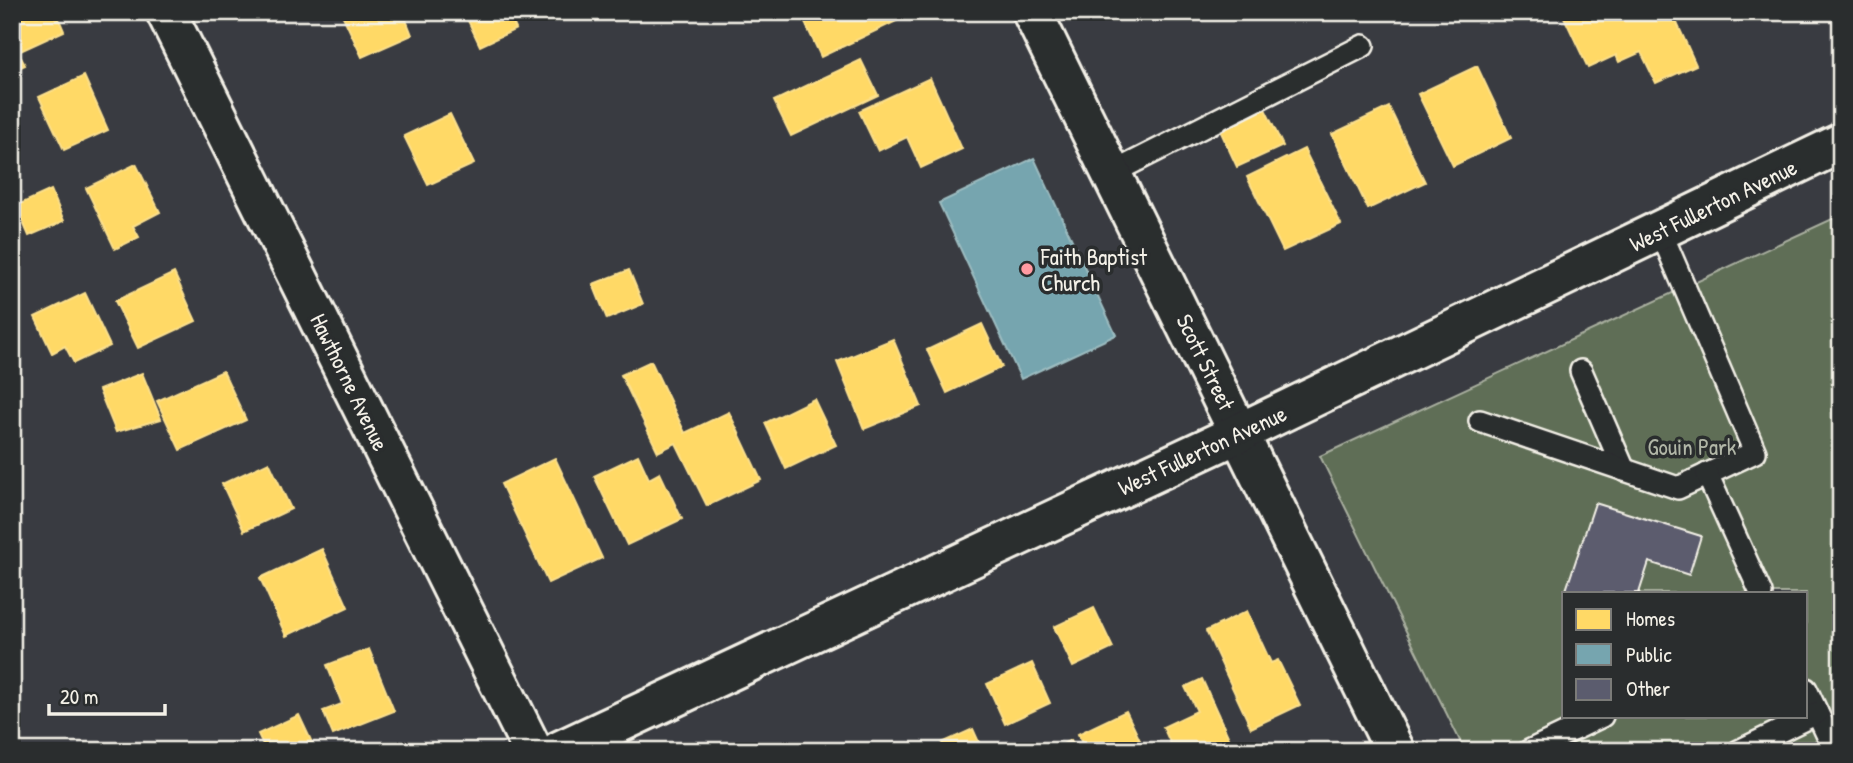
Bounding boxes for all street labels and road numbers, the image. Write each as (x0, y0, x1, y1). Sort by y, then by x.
street label: West Fullerton Avenue (1624, 151, 1802, 259)
street label: Hawthorne Avenue (303, 308, 397, 456)
street label: Scott Street (1169, 309, 1243, 416)
street label: West Fullerton Avenue (1113, 397, 1291, 503)

